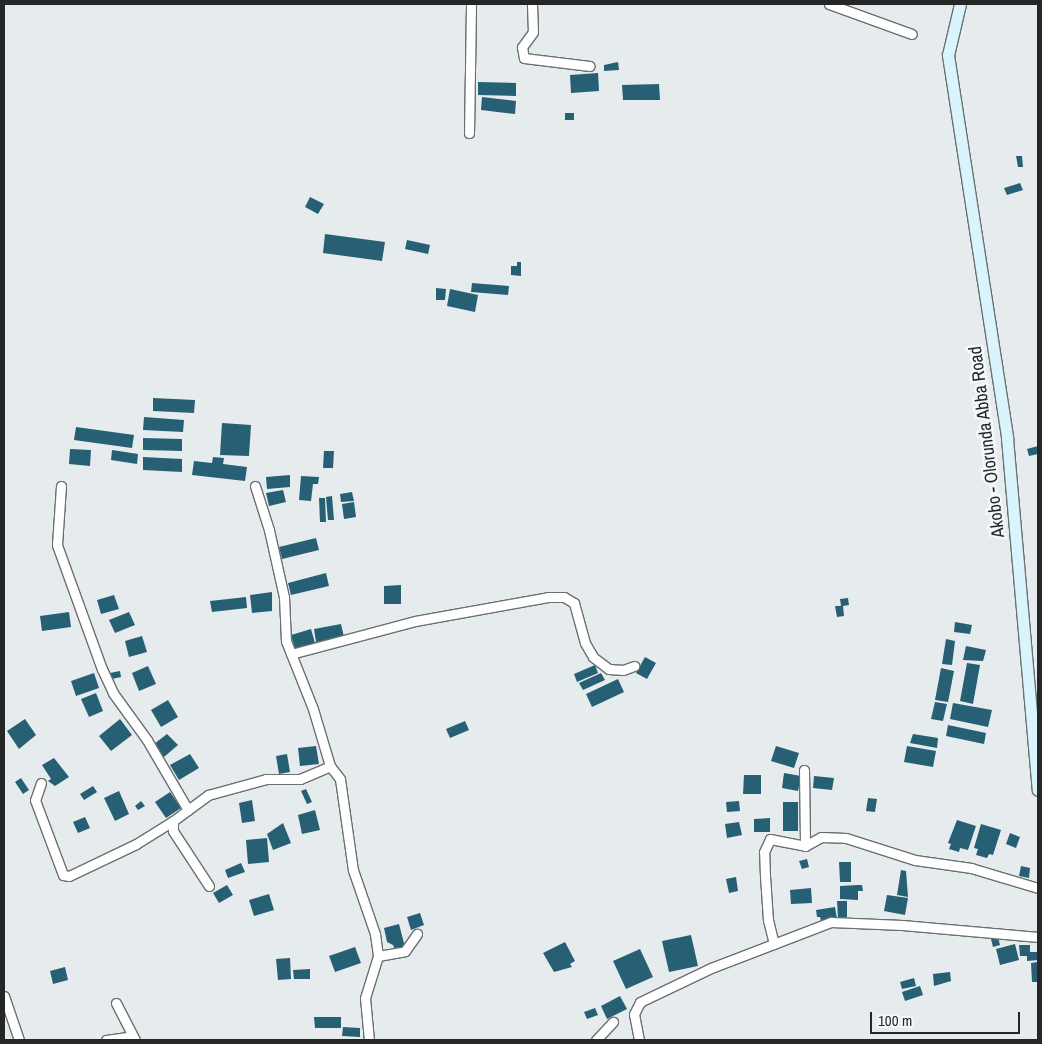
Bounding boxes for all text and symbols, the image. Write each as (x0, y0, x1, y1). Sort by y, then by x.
street label: Akobo - Olorunda Abba Road (964, 345, 1010, 539)
scale bar (872, 1002, 1022, 1034)
text: 100 m (878, 1010, 912, 1031)

